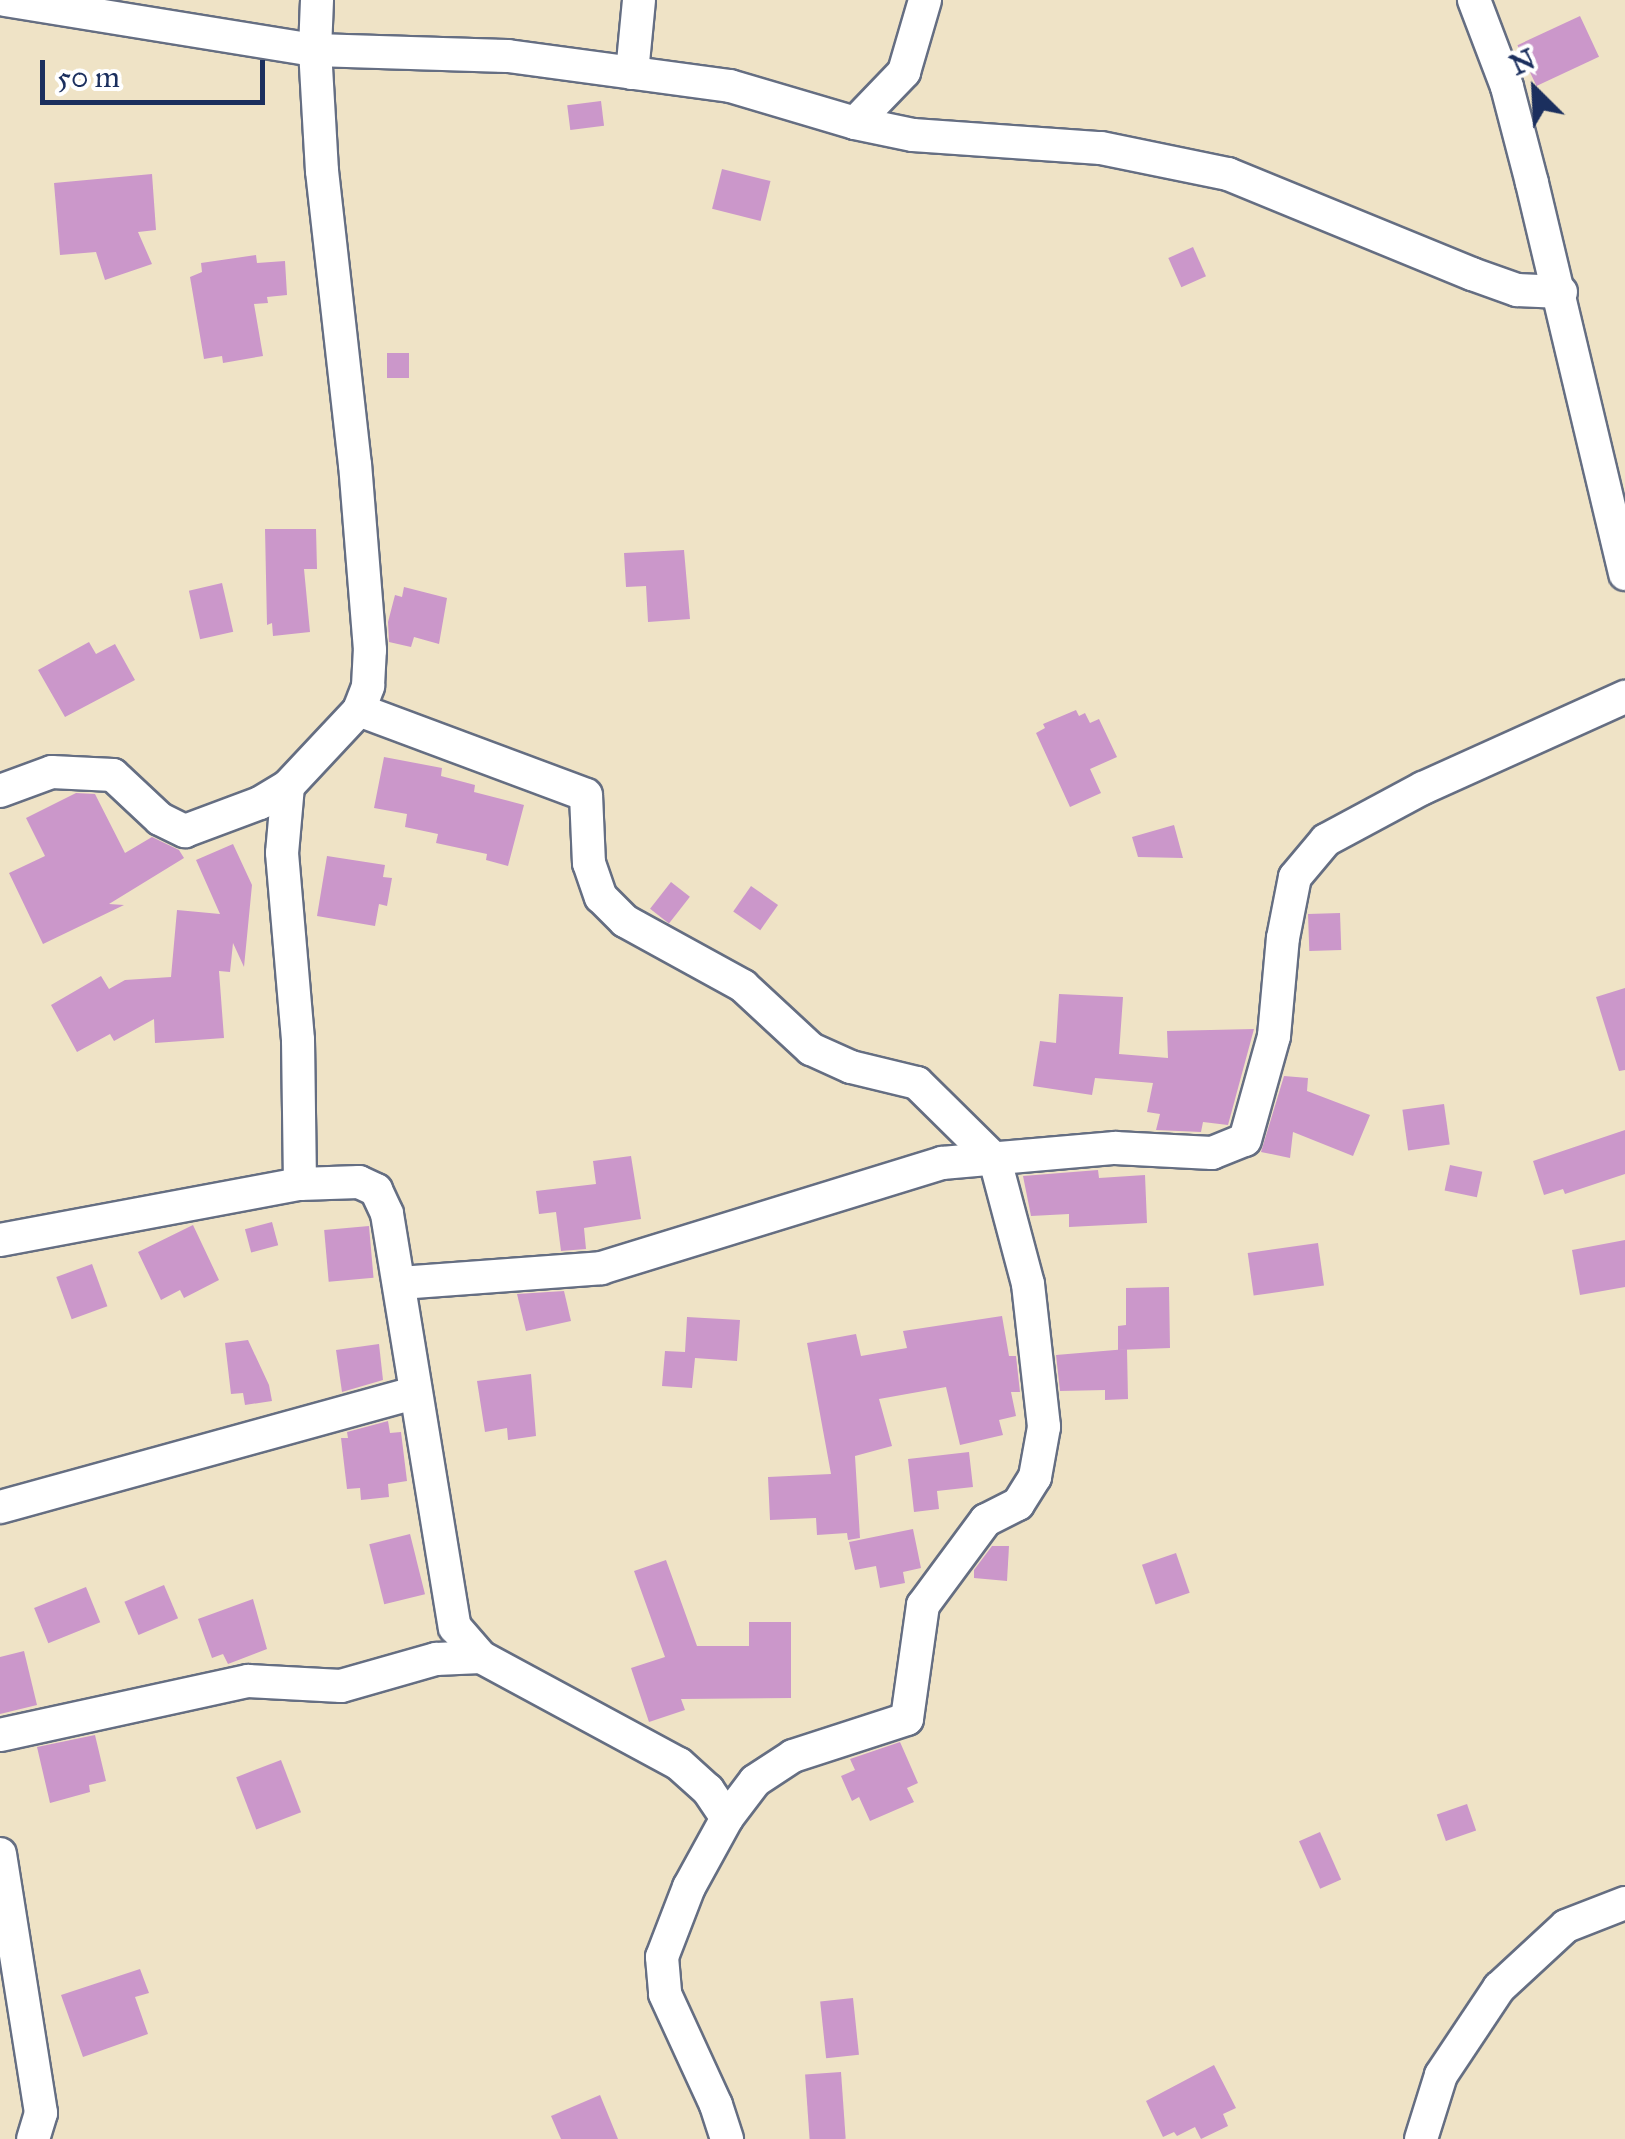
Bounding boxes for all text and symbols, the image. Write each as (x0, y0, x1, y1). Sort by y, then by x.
scale bar (45, 40, 270, 102)
north arrow (1485, 40, 1585, 140)
text: N (1505, 41, 1541, 83)
text: 50 m (57, 59, 120, 95)

